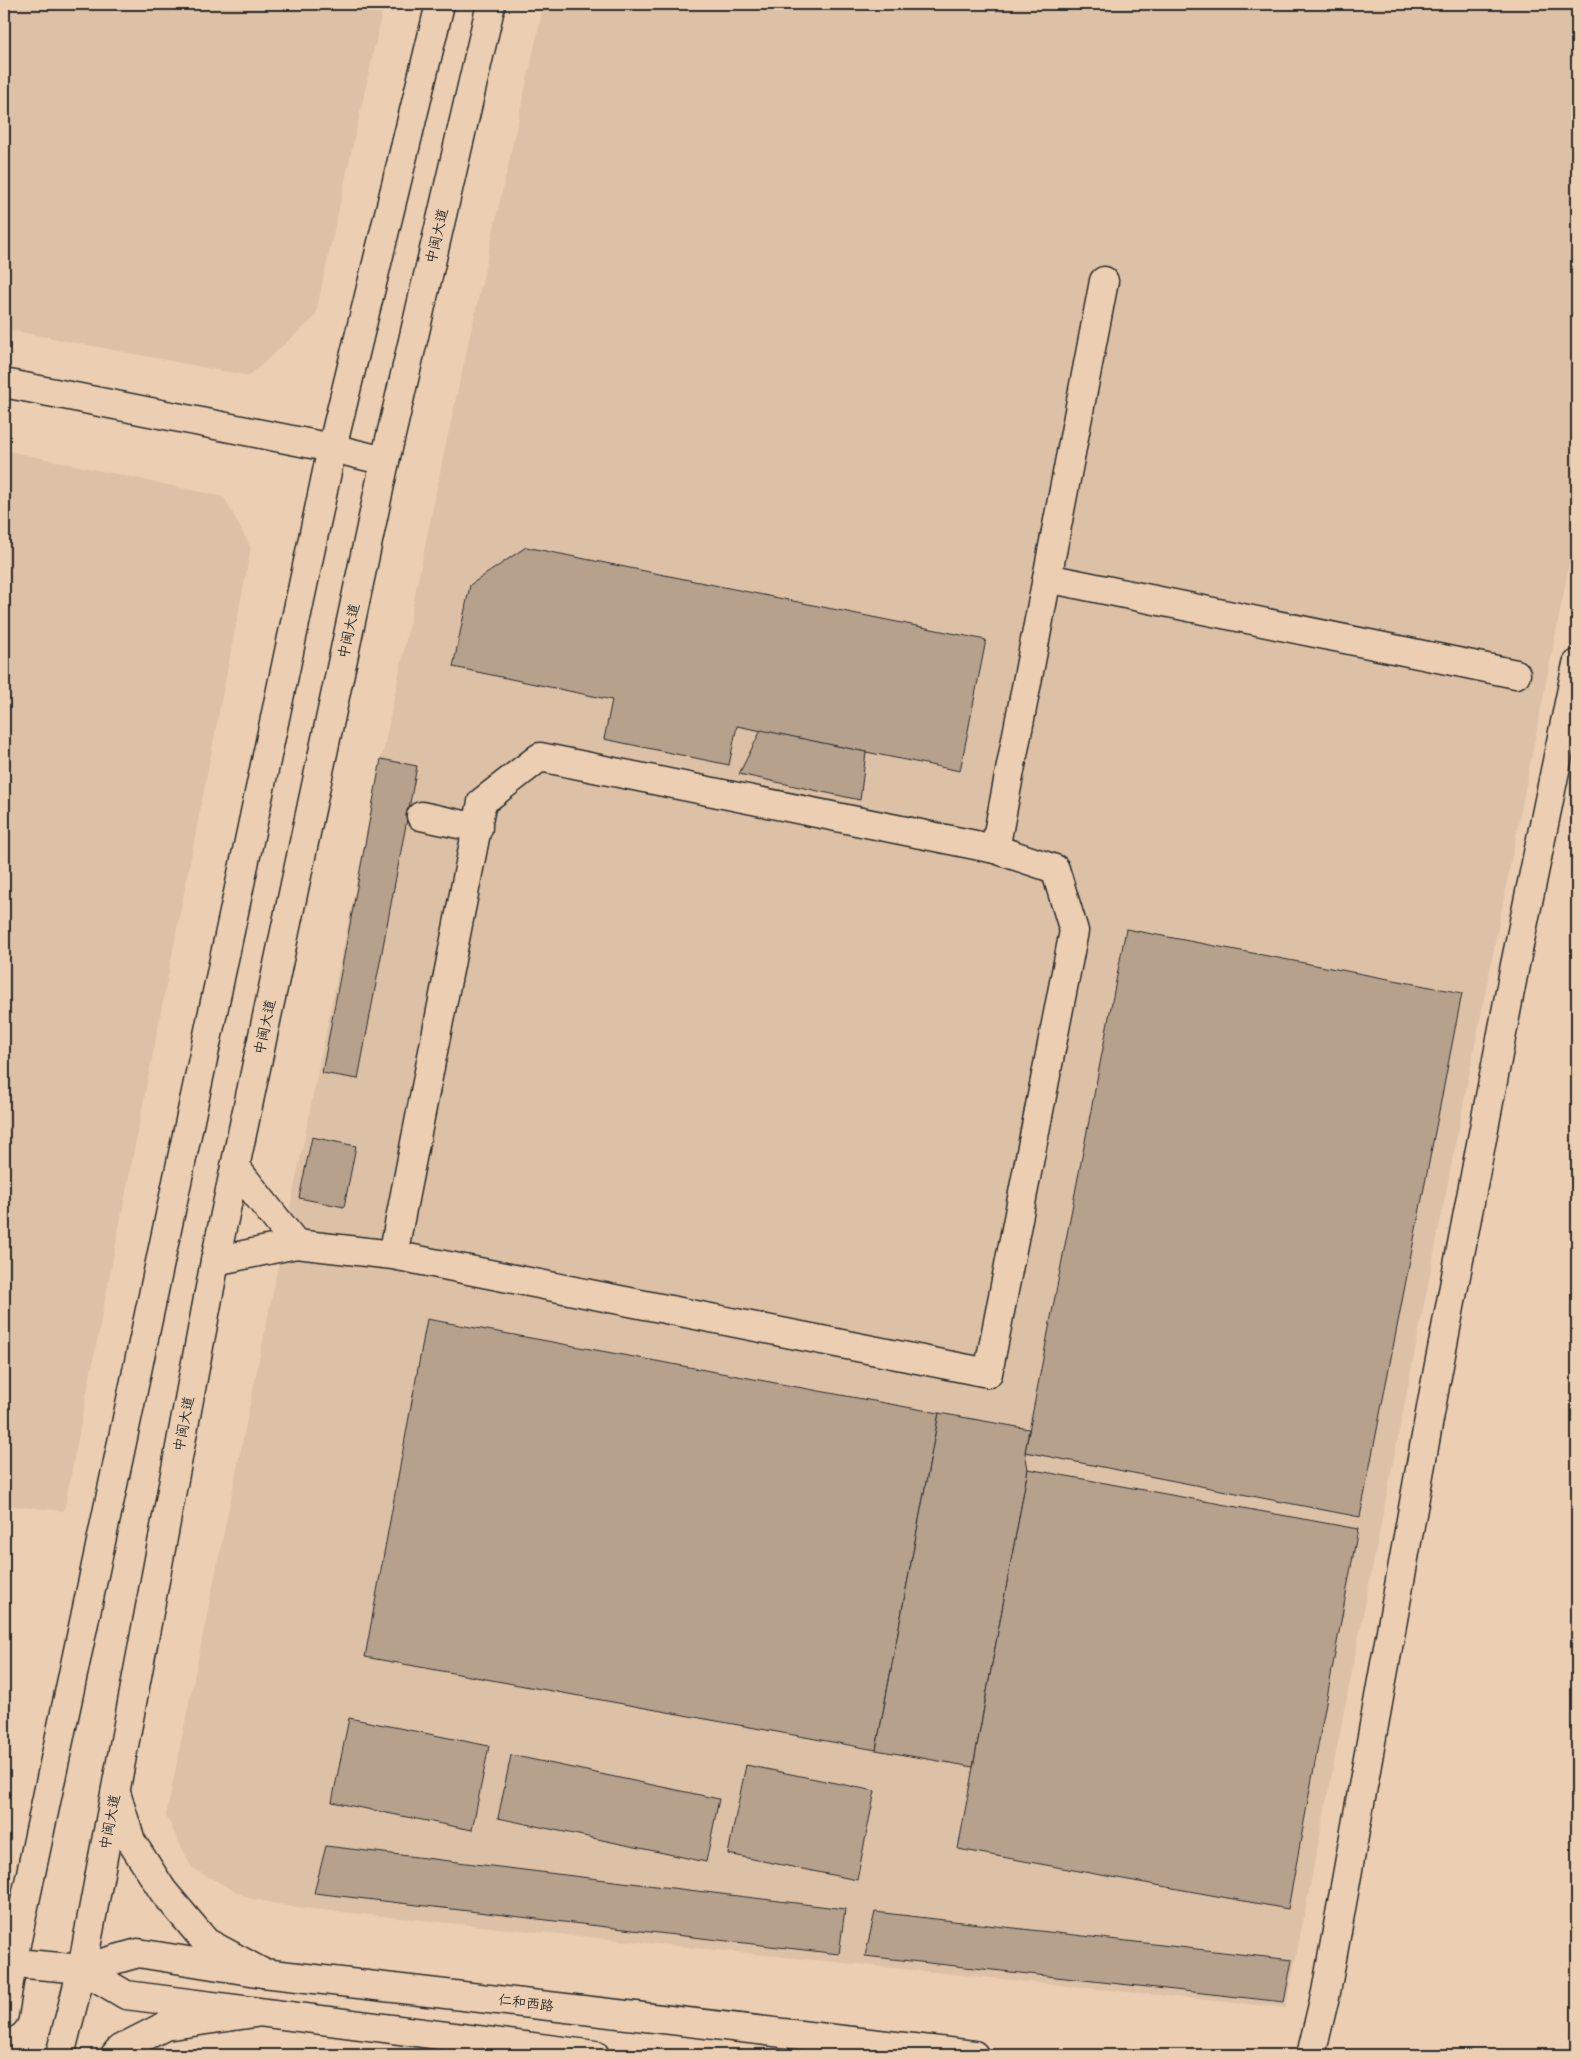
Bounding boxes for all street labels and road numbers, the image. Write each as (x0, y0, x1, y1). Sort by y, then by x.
street label: 中闽大道 (422, 207, 452, 265)
street label: 中闽大道 (335, 602, 363, 660)
street label: 中闽大道 (251, 998, 279, 1056)
street label: 中闽大道 (170, 1395, 198, 1453)
street label: 中闽大道 (96, 1793, 124, 1851)
street label: 仁和西路 (497, 1991, 555, 2015)

